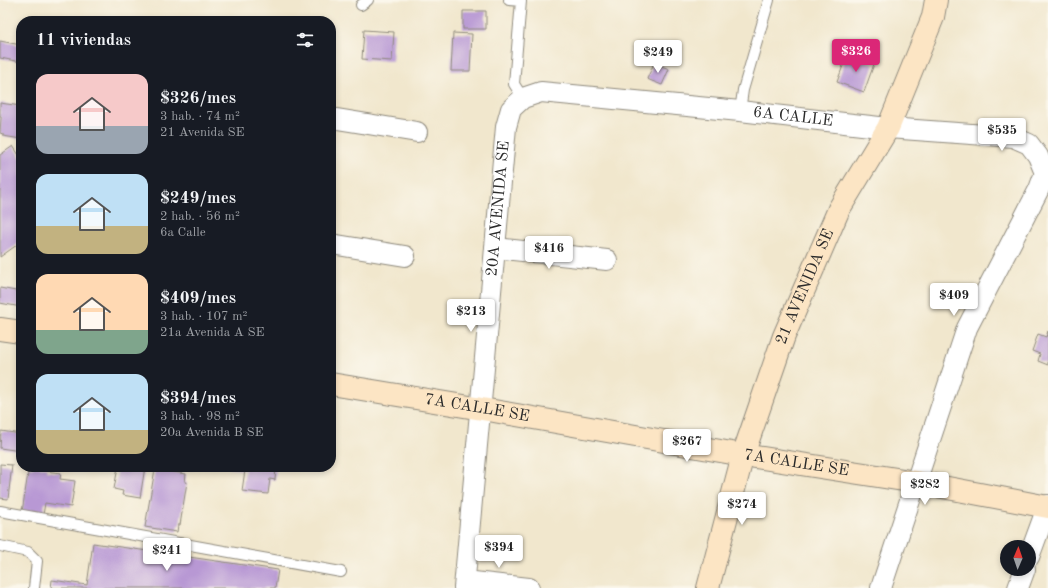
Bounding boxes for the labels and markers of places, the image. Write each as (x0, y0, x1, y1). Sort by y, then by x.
pin: $326 (832, 39, 880, 73)
pin: $249 (634, 40, 682, 74)
pin: $535 (978, 118, 1026, 152)
pin: $416 (525, 236, 573, 270)
pin: $409 (930, 283, 978, 317)
pin: $213 (447, 299, 495, 333)
pin: $267 (663, 429, 711, 463)
pin: $282 (901, 472, 949, 506)
pin: $274 (718, 492, 766, 526)
pin: $394 (475, 535, 523, 569)
pin: $241 (143, 538, 191, 572)

